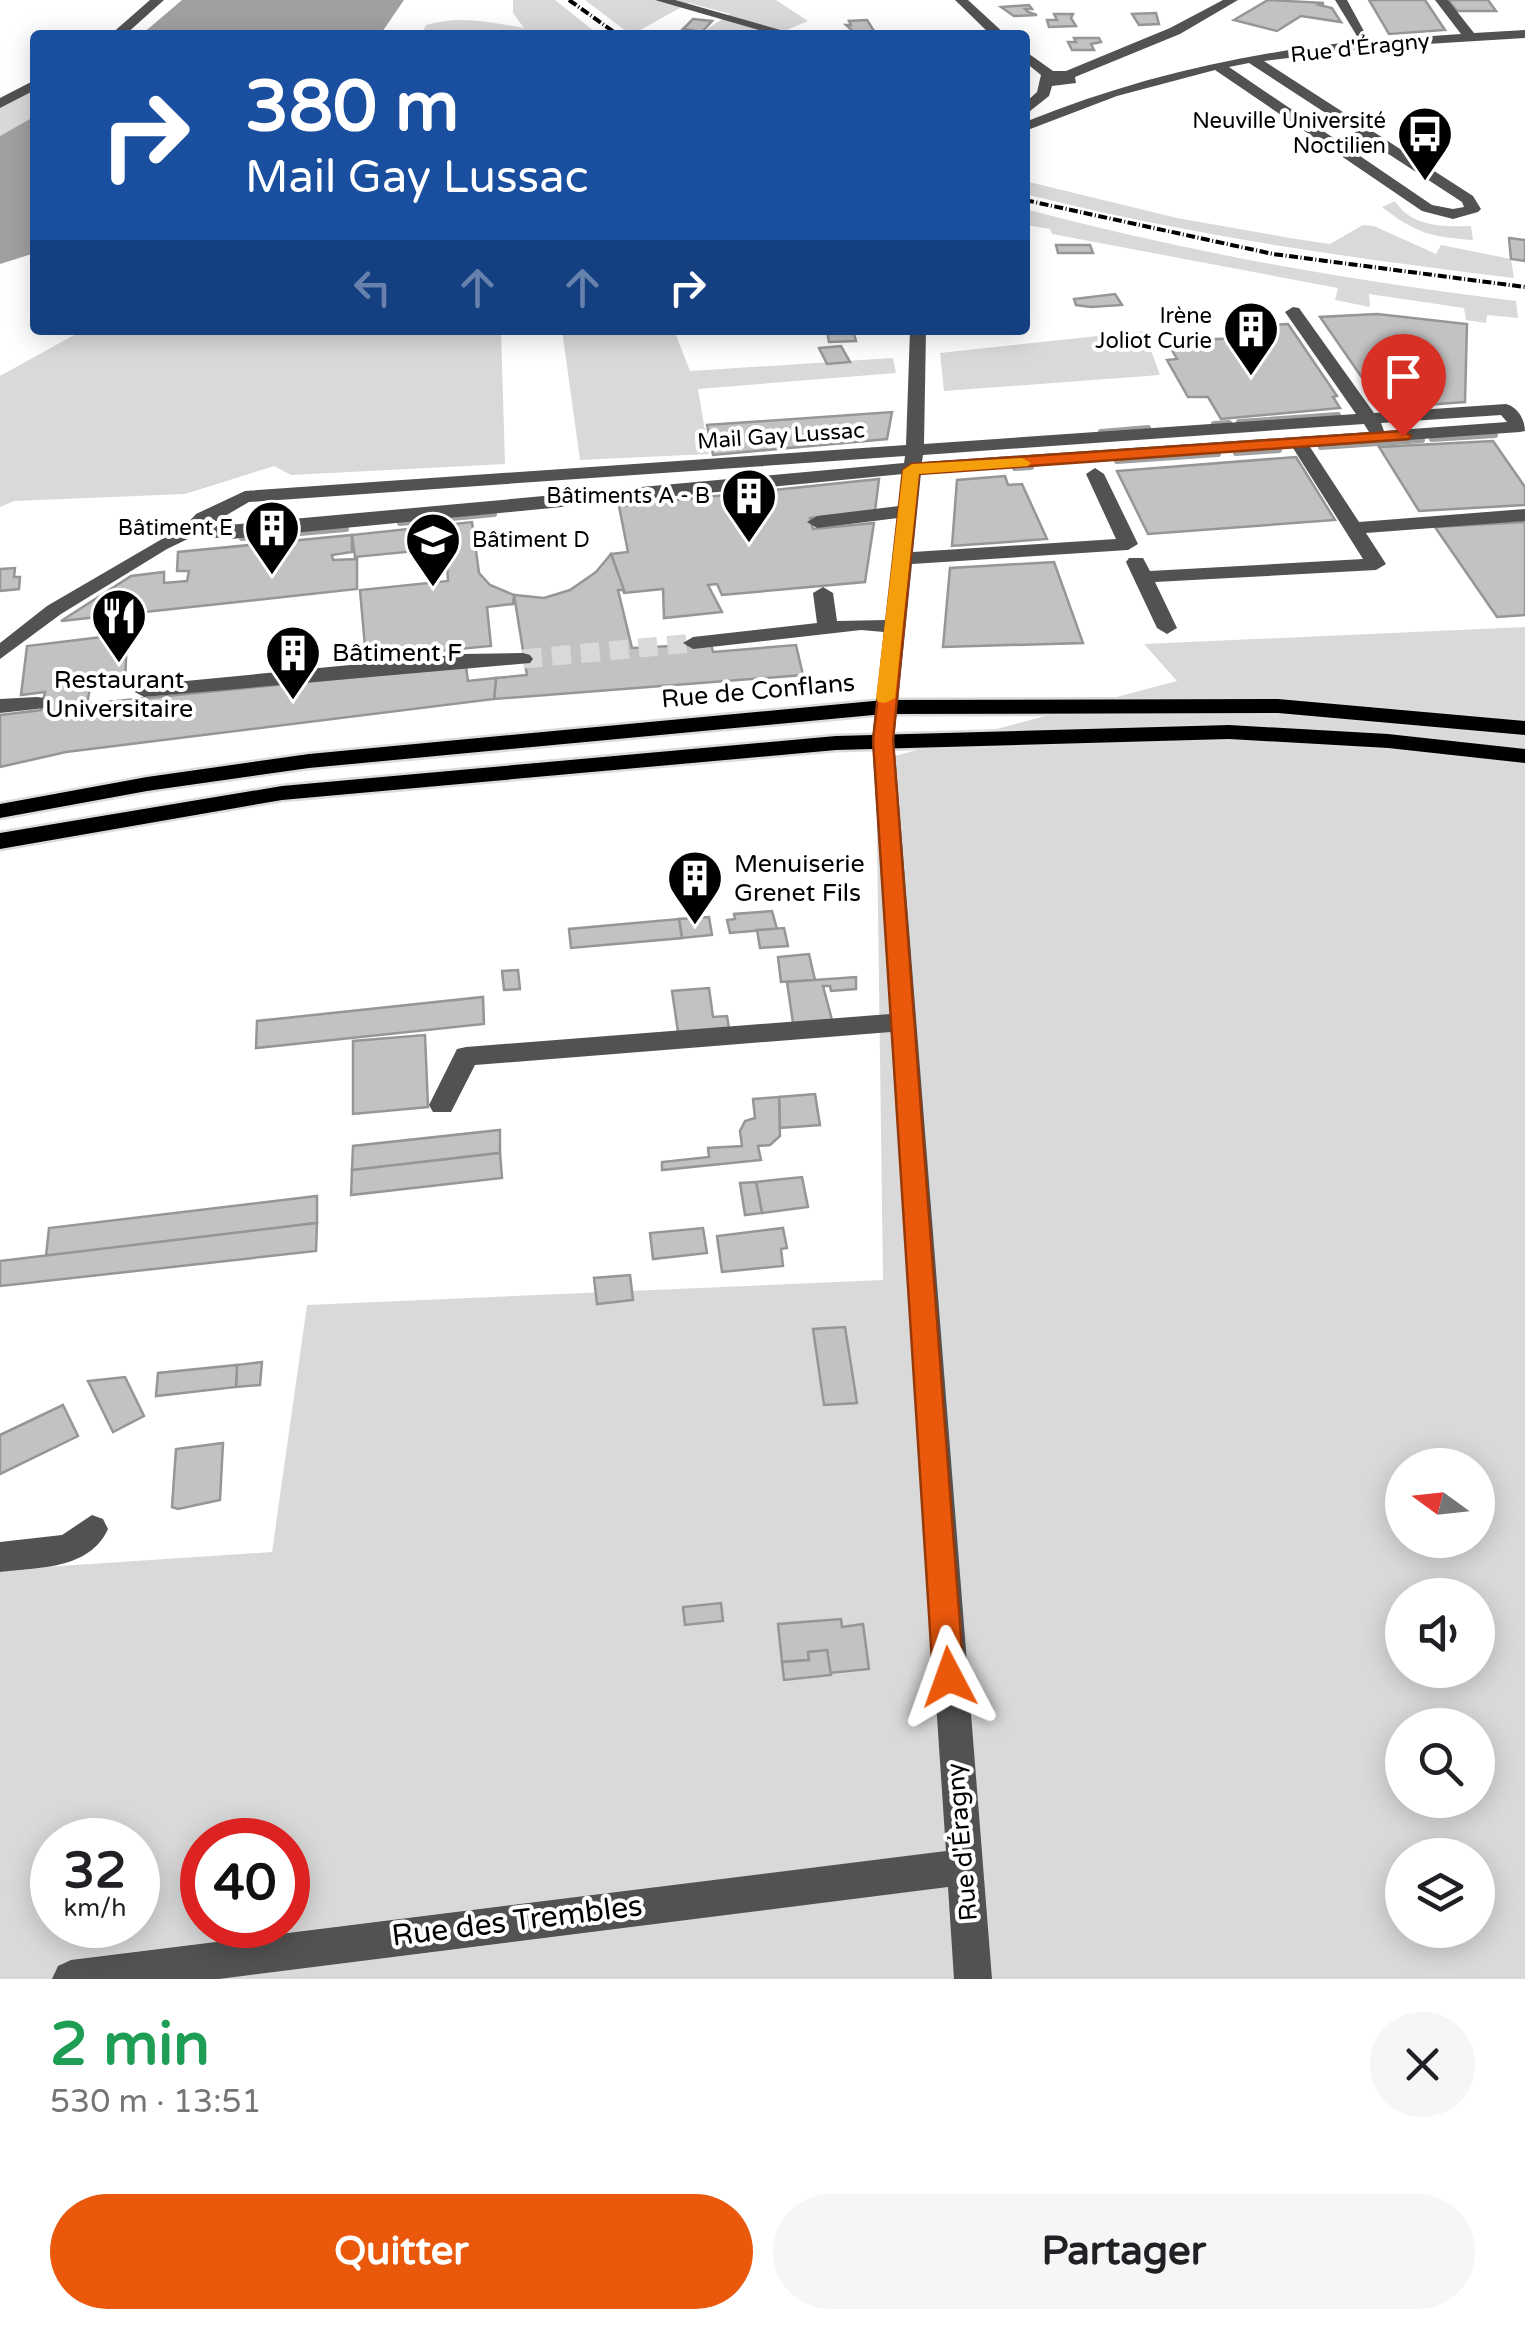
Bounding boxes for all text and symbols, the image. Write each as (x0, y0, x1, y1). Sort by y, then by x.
street label: Rue d'Éragny (1289, 27, 1431, 68)
text: 380 m (245, 66, 459, 150)
icon: right (80, 70, 210, 200)
bus stop icon: Neuville Université Noctilien (1395, 104, 1455, 183)
place label: Neuville Université Noctilien (1192, 108, 1386, 159)
text: Mail Gay Lussac (245, 151, 589, 205)
icon: left (345, 260, 400, 315)
icon: ahead (450, 260, 505, 315)
icon: ahead (555, 260, 610, 315)
icon: right (660, 260, 715, 315)
building icon: Irène Joliot Curie (1221, 299, 1281, 378)
place label: Irène Joliot Curie (1095, 303, 1212, 354)
pin (1361, 334, 1446, 437)
icon: arrive (1376, 349, 1431, 404)
street label: Mail Gay Lussac (696, 417, 866, 455)
building icon: Bâtiments A - B (719, 466, 779, 545)
place label: Bâtiments A - B (546, 483, 710, 509)
building icon: Bâtiment E (242, 498, 302, 577)
school or university icon: Bâtiment D (403, 510, 463, 589)
place label: Bâtiment E (118, 515, 233, 541)
place label: Bâtiment D (472, 527, 590, 553)
restaurant icon: Restaurant Universitaire (89, 586, 149, 665)
building icon: Bâtiment F (263, 623, 323, 702)
place label: Bâtiment F (332, 638, 462, 668)
place label: Restaurant Universitaire (45, 665, 193, 724)
street label: Rue de Conflans (660, 668, 856, 714)
building icon: Menuiserie Grenet Fils (665, 848, 725, 927)
place label: Menuiserie Grenet Fils (734, 849, 865, 908)
north arrow (1385, 1448, 1495, 1558)
map controls (1385, 1448, 1495, 1948)
button: sound (1385, 1578, 1495, 1688)
position arrow (897, 1625, 1001, 1729)
button: search (1385, 1708, 1495, 1818)
street label: Rue d'Éragny (940, 1762, 984, 1922)
speed limit sign: 40 (180, 1818, 310, 1948)
button: layers (1385, 1838, 1495, 1948)
text: 32 (64, 1841, 126, 1901)
street label: Rue des Trembles (390, 1887, 644, 1955)
text: km/h (64, 1893, 126, 1923)
text: 2 min (50, 2009, 210, 2081)
button: close (1370, 2012, 1475, 2117)
text: 530 m · 13:51 (50, 2083, 262, 2121)
button: Quitter (50, 2194, 753, 2309)
button: Partager (773, 2194, 1475, 2309)

